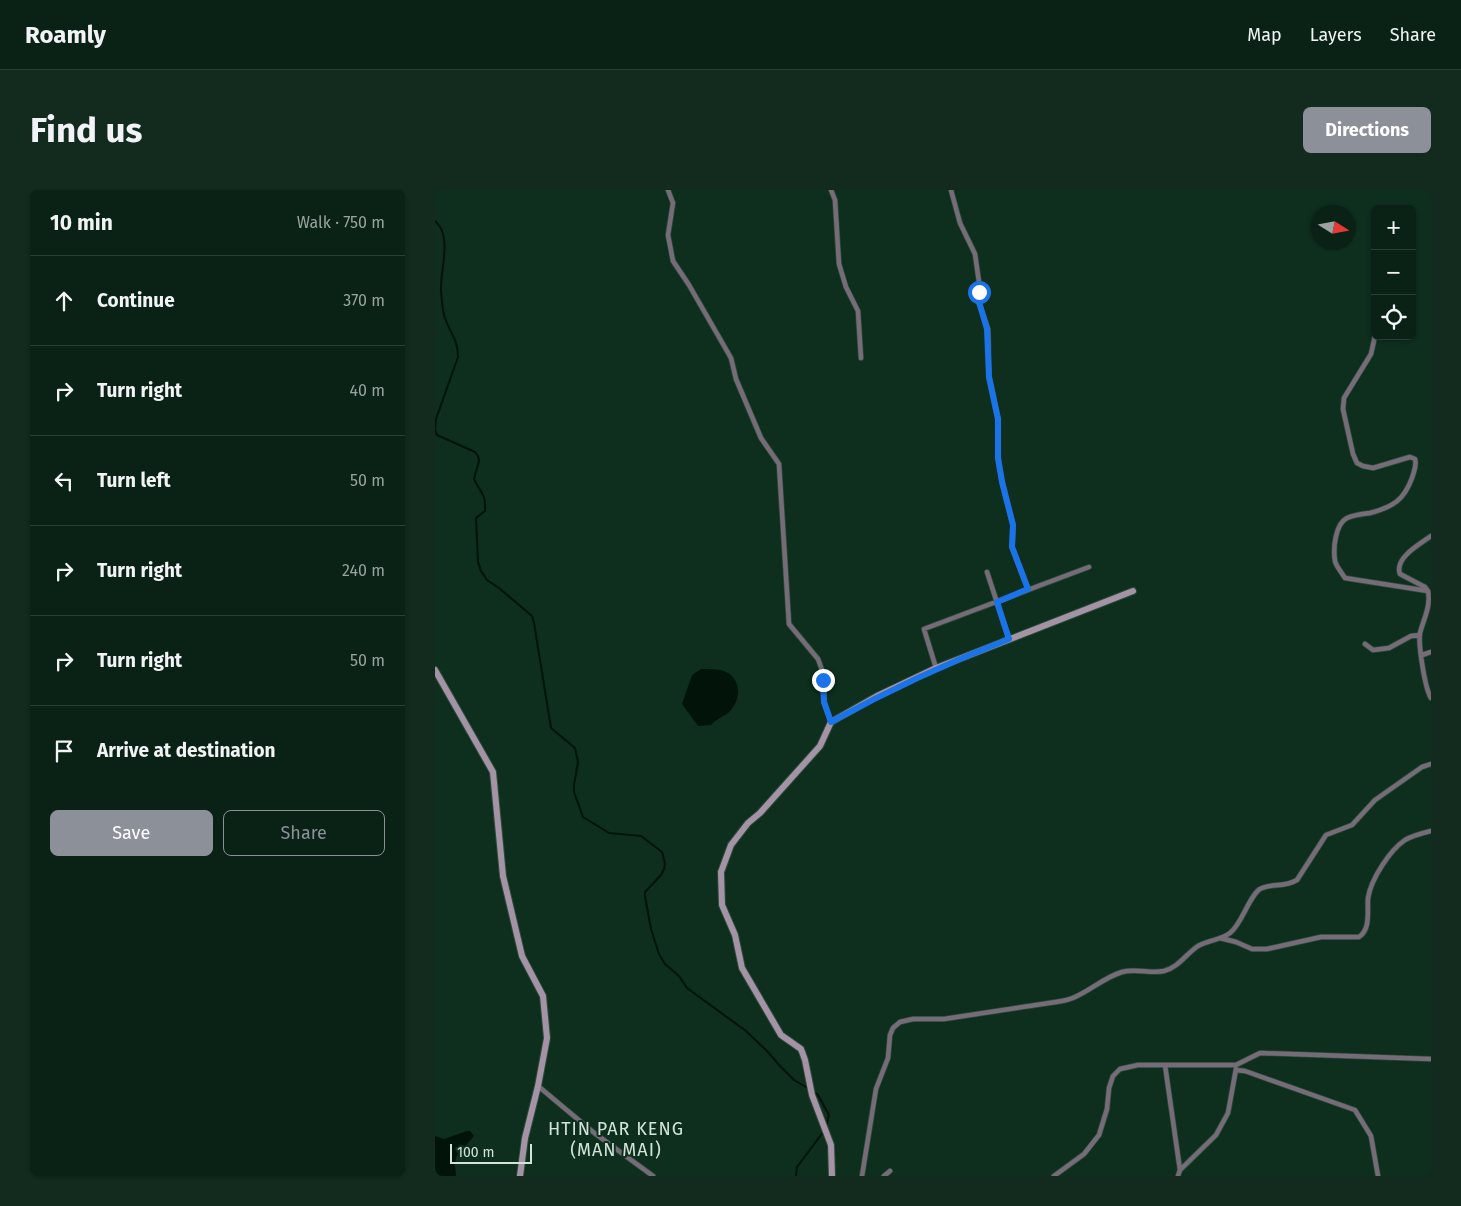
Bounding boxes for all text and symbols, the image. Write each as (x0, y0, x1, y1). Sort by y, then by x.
text: Roamly (25, 21, 106, 49)
text: Map (1247, 24, 1282, 46)
text: Layers (1310, 24, 1362, 46)
text: Share (1390, 24, 1436, 46)
button: Directions (1303, 107, 1431, 153)
text: Find us (30, 109, 142, 151)
north arrow (1311, 205, 1356, 250)
map controls (1371, 205, 1416, 340)
button: + (1371, 205, 1416, 250)
text: 10 min (50, 210, 113, 236)
text: Walk · 750 m (297, 213, 385, 232)
button: − (1371, 250, 1416, 295)
route start (968, 281, 991, 304)
icon: ahead (50, 287, 78, 315)
text: Continue (97, 289, 175, 312)
text: 370 m (343, 291, 385, 310)
button: locate (1371, 295, 1416, 340)
icon: right (50, 377, 78, 405)
text: Turn right (97, 379, 182, 402)
text: 40 m (350, 381, 385, 400)
icon: left (50, 467, 78, 495)
text: Turn left (97, 469, 171, 492)
text: 50 m (350, 471, 385, 490)
icon: right (50, 557, 78, 585)
text: Turn right (97, 559, 182, 582)
text: 240 m (342, 561, 385, 580)
icon: right (50, 647, 78, 675)
text: Turn right (97, 649, 182, 672)
text: 50 m (350, 651, 385, 670)
route end (812, 669, 835, 692)
icon: arrive (50, 737, 78, 765)
text: Arrive at destination (97, 739, 276, 762)
button: Save (50, 810, 213, 856)
button: Share (223, 810, 385, 856)
district label: HTIN PAR KENG (MAN MAI) (548, 1118, 684, 1161)
scale bar (450, 1141, 533, 1164)
text: 100 m (457, 1144, 494, 1161)

